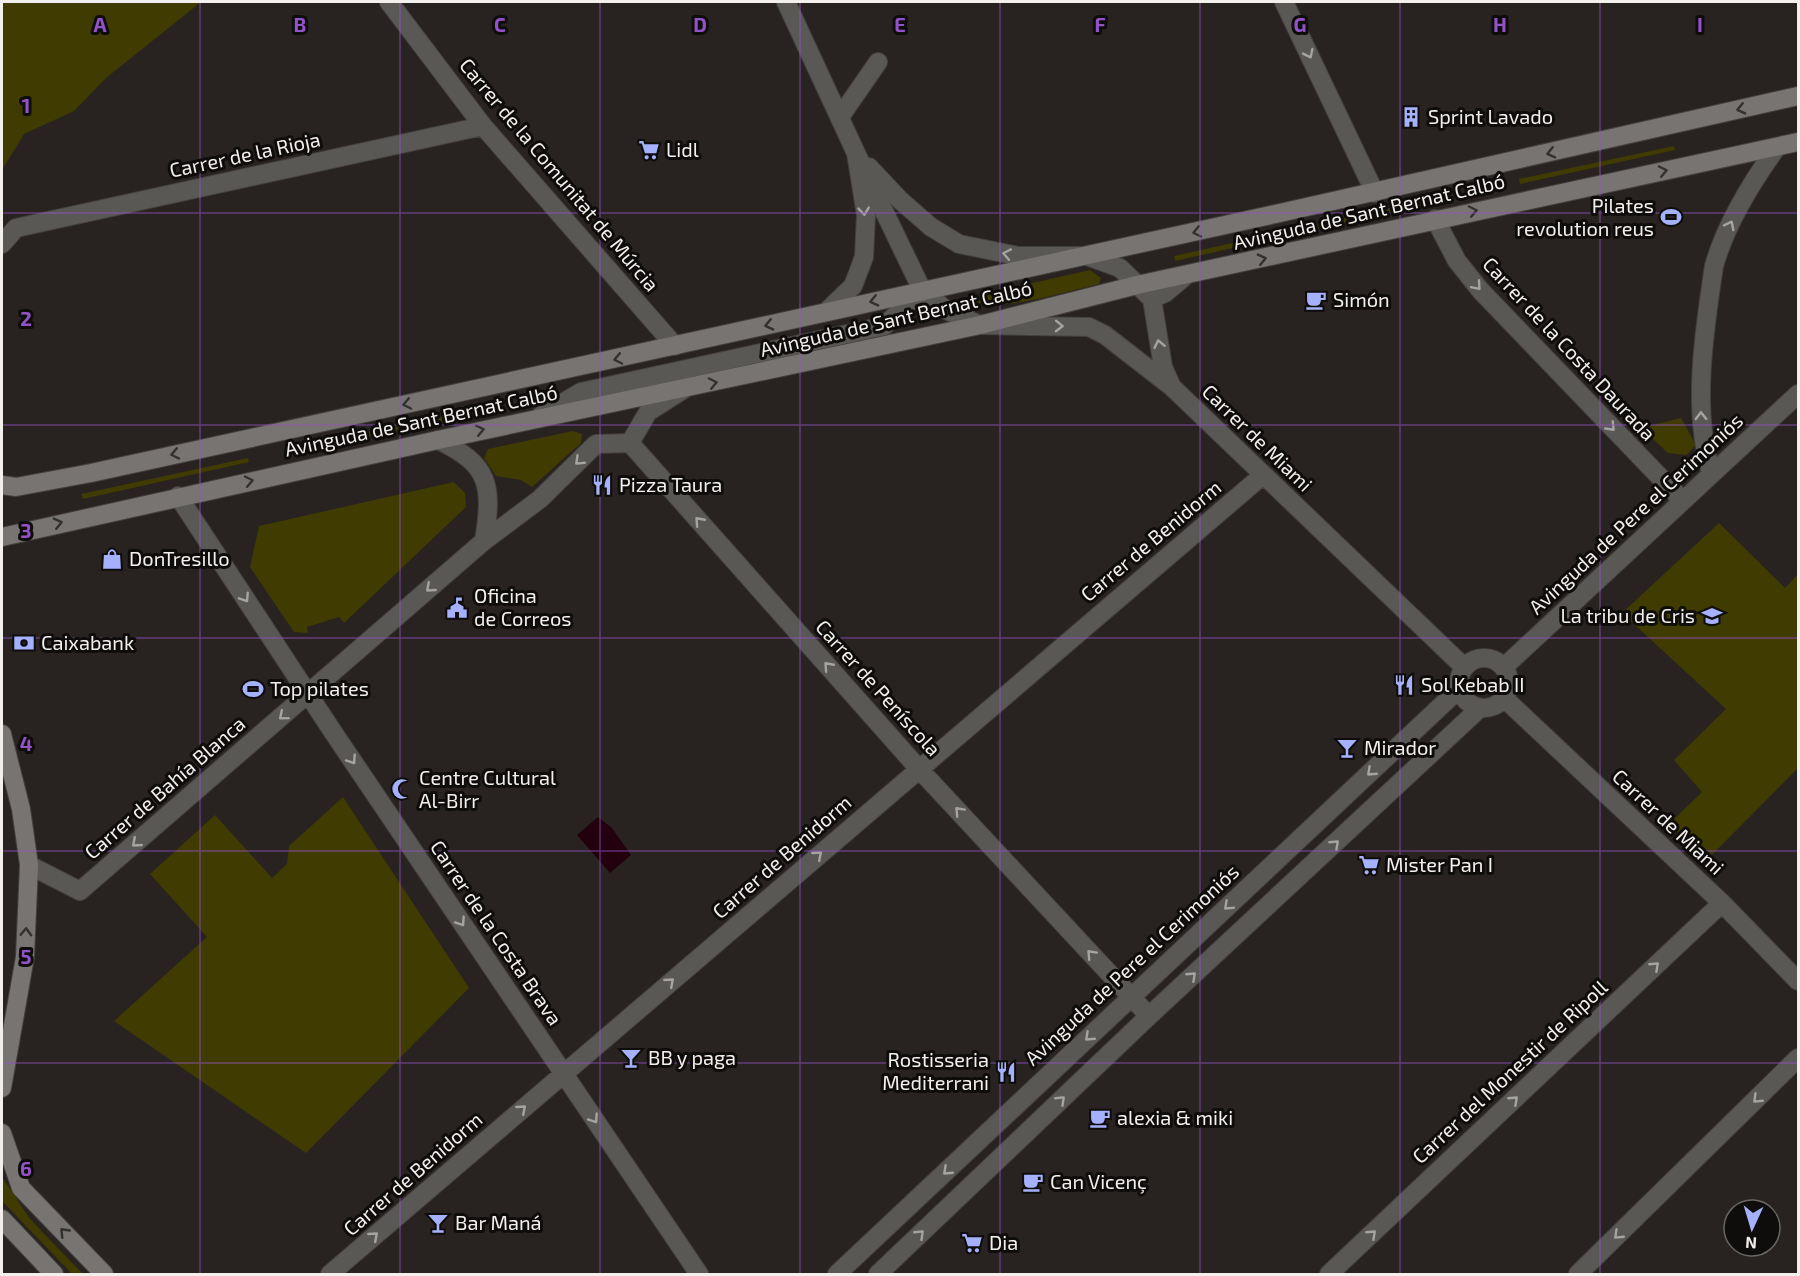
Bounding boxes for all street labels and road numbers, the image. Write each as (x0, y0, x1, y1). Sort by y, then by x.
street label: Carrer de la Comunitat de Múrcia (455, 53, 664, 296)
street label: Carrer de la Rioja (167, 126, 322, 182)
street label: Avinguda de Sant Bernat Calbó (1231, 168, 1507, 254)
street label: Carrer de la Costa Daurada (1478, 252, 1661, 445)
street label: Avinguda de Sant Bernat Calbó (758, 275, 1034, 361)
street label: Avinguda de Sant Bernat Calbó (282, 379, 559, 461)
street label: Carrer de Miami (1198, 379, 1318, 496)
street label: Avinguda de Pere el Cerimoniós (1523, 408, 1747, 619)
street label: Carrer de Benidorm (1075, 475, 1225, 606)
street label: Carrer de Peníscola (811, 614, 946, 760)
street label: Carrer de Bahía Blanca (79, 711, 249, 863)
street label: Carrer de Miami (1608, 764, 1729, 879)
street label: Carrer de Benidorm (707, 790, 856, 923)
street label: Carrer de la Costa Brava (426, 835, 568, 1029)
street label: Avinguda de Pere el Cerimoniós (1019, 859, 1243, 1070)
street label: Carrer del Monestir de Ripoll (1407, 974, 1612, 1168)
street label: Carrer de Benidorm (338, 1107, 487, 1240)

